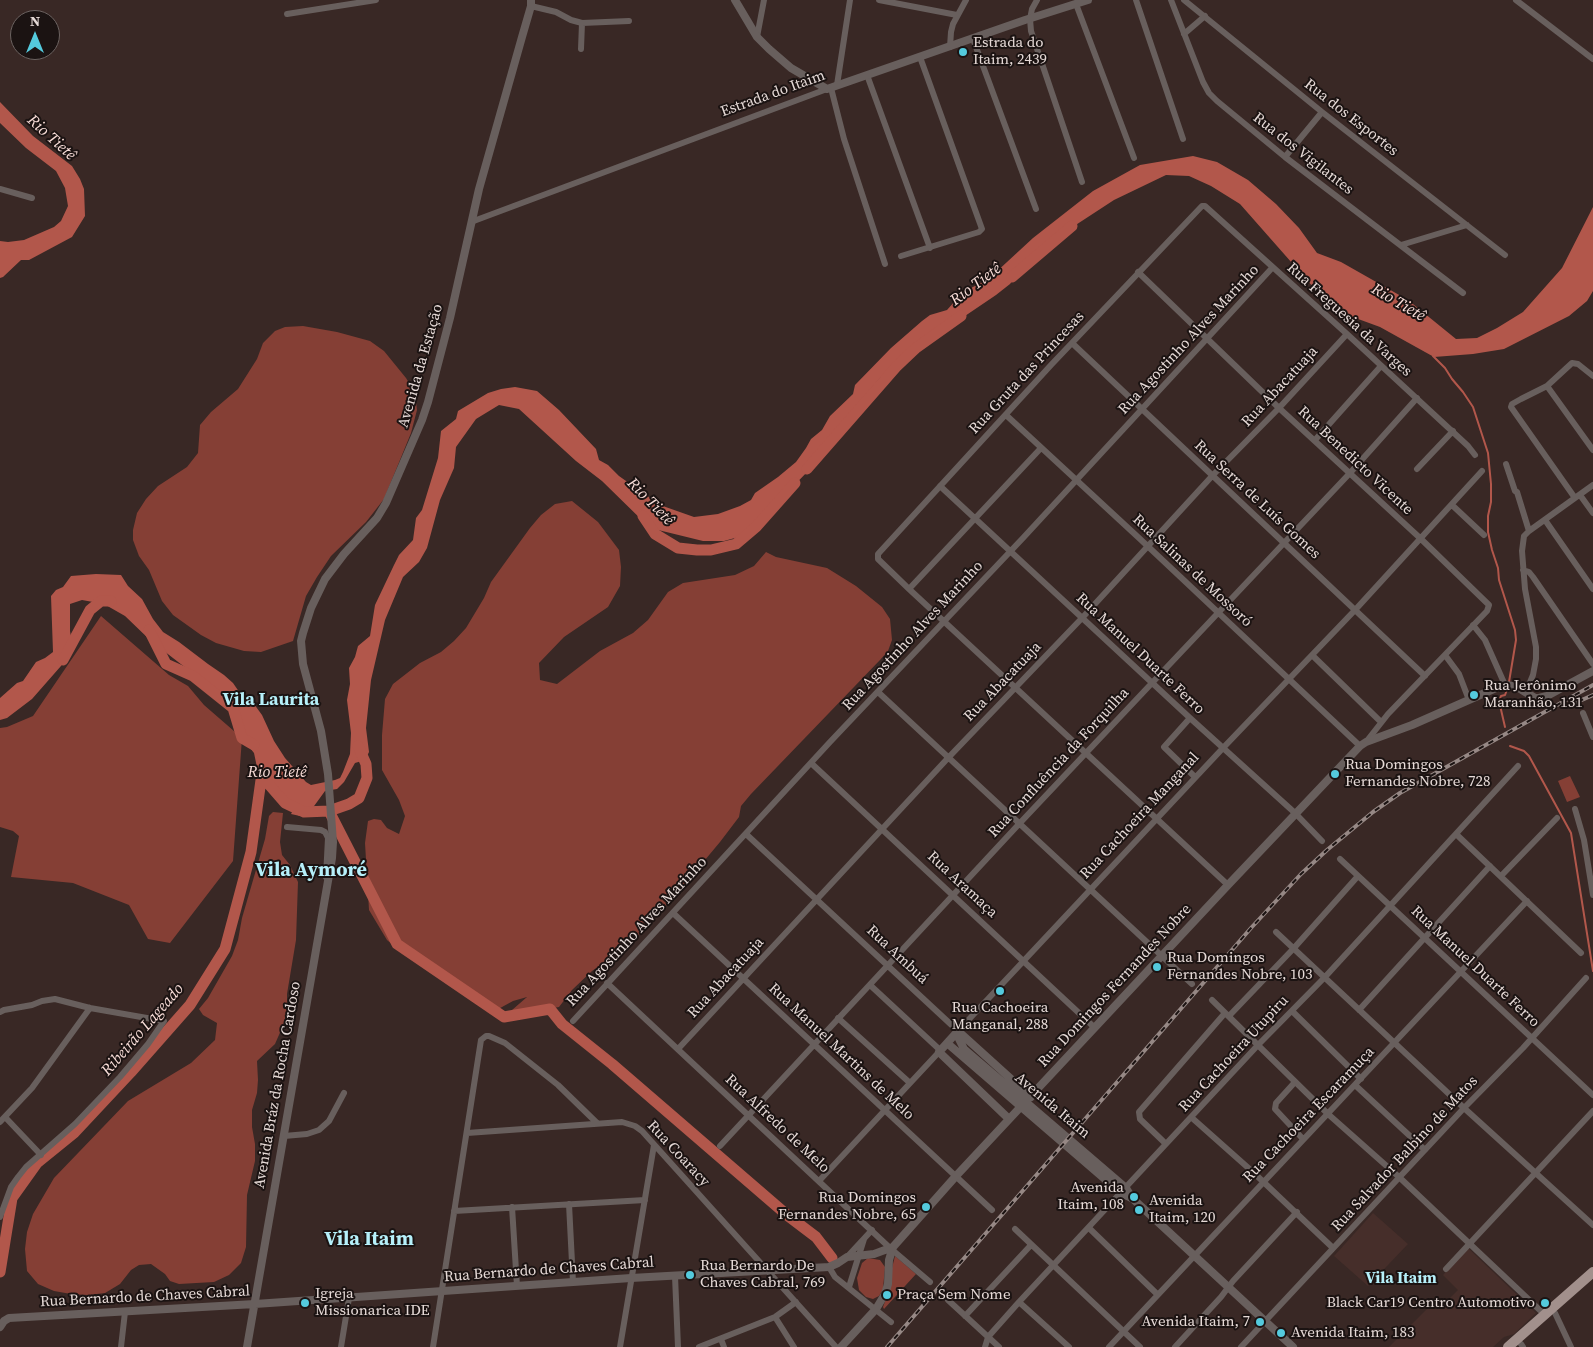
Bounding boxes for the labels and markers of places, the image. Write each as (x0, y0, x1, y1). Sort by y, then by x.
place label: Estrada do Itaim, 2439 (973, 34, 1047, 69)
marker: Estrada do Itaim, 2439 (957, 46, 969, 58)
place label: Rua Jerônimo Maranhão, 131 (1484, 677, 1583, 712)
marker: Rua Jerônimo Maranhão, 131 (1468, 689, 1480, 701)
place label: Rua Domingos Fernandes Nobre, 728 (1345, 756, 1491, 791)
marker: Rua Domingos Fernandes Nobre, 728 (1329, 768, 1341, 780)
place label: Rua Domingos Fernandes Nobre, 103 (1167, 949, 1313, 984)
marker: Rua Domingos Fernandes Nobre, 103 (1151, 961, 1163, 973)
marker: Rua Cachoeira Manganal, 288 (994, 985, 1006, 997)
place label: Rua Cachoeira Manganal, 288 (952, 999, 1048, 1034)
place label: Avenida Itaim, 108 (1058, 1179, 1124, 1214)
place label: Rua Domingos Fernandes Nobre, 65 (778, 1189, 916, 1224)
marker: Avenida Itaim, 108 (1128, 1191, 1140, 1203)
place label: Avenida Itaim, 120 (1149, 1192, 1215, 1227)
marker: Rua Domingos Fernandes Nobre, 65 (920, 1201, 932, 1213)
marker: Avenida Itaim, 120 (1133, 1204, 1145, 1216)
place label: Rua Bernardo De Chaves Cabral, 769 (700, 1257, 825, 1292)
marker: Rua Bernardo De Chaves Cabral, 769 (684, 1269, 696, 1281)
place label: Igreja Missionarica IDE (315, 1285, 429, 1320)
place label: Praça Sem Nome (897, 1286, 1011, 1304)
marker: Praça Sem Nome (881, 1289, 893, 1301)
place label: Black Car19 Centro Automotivo (1326, 1294, 1535, 1312)
marker: Igreja Missionarica IDE (299, 1297, 311, 1309)
marker: Black Car19 Centro Automotivo (1539, 1297, 1551, 1309)
place label: Avenida Itaim, 7 (1142, 1313, 1250, 1331)
marker: Avenida Itaim, 7 (1254, 1316, 1266, 1328)
place label: Avenida Itaim, 183 (1291, 1324, 1414, 1342)
marker: Avenida Itaim, 183 (1275, 1327, 1287, 1339)

